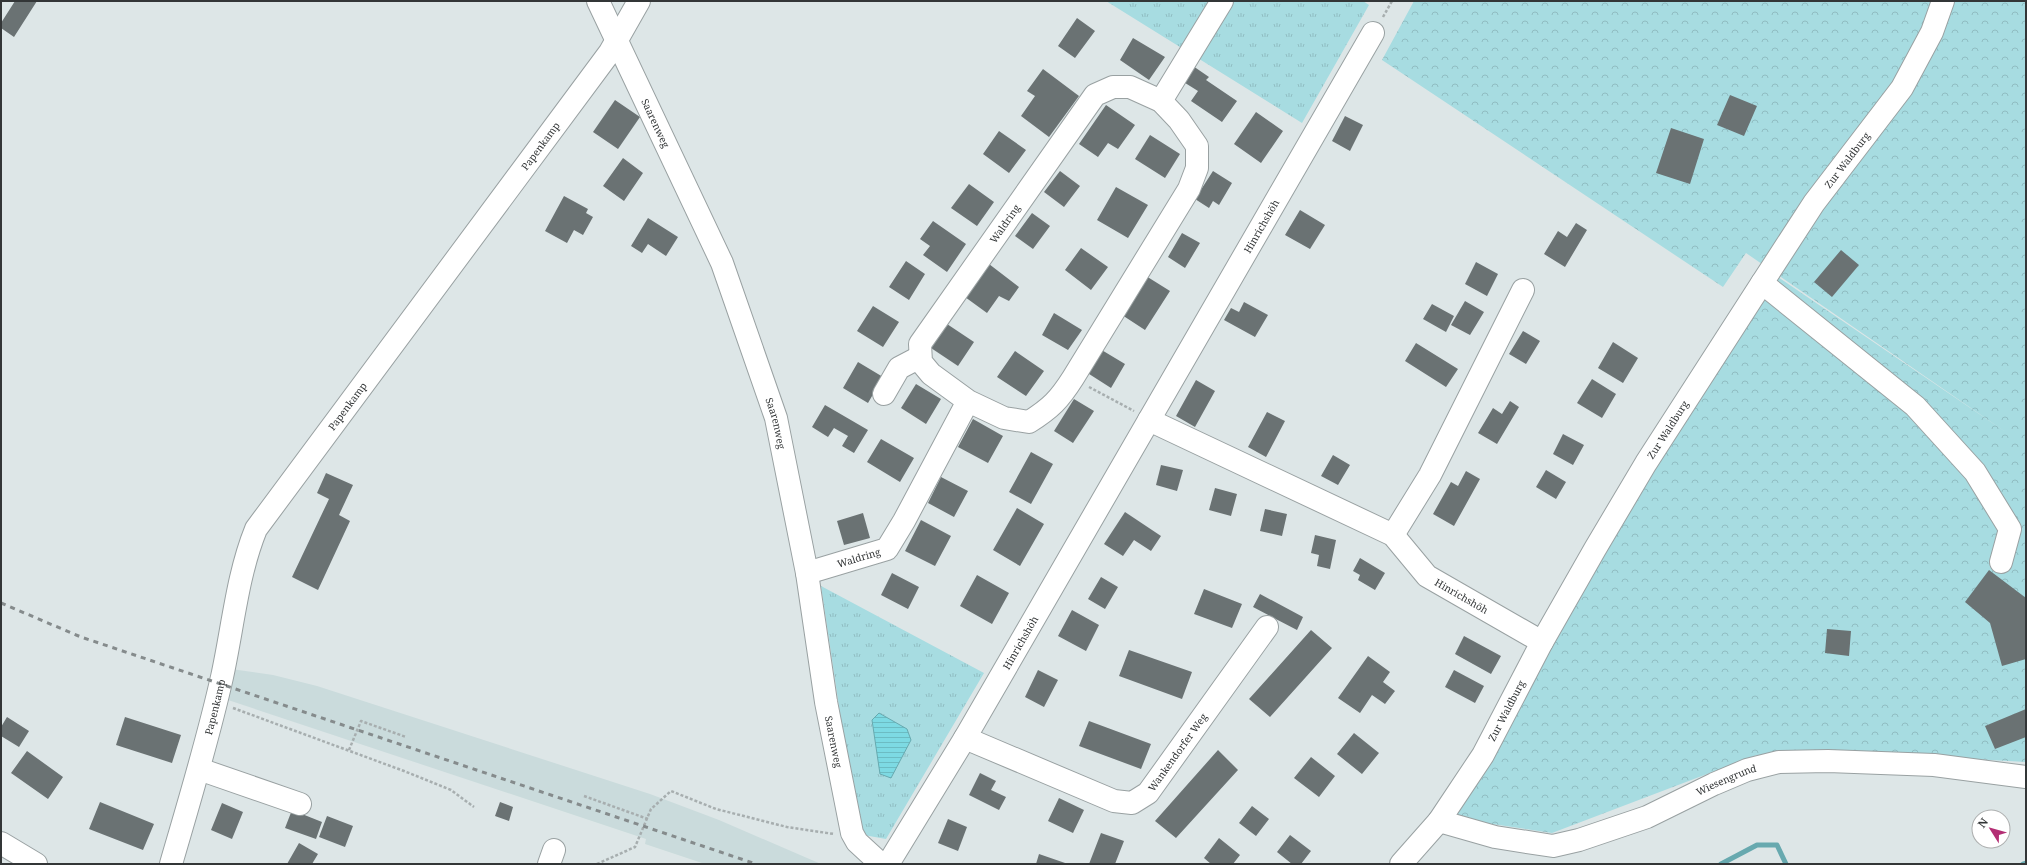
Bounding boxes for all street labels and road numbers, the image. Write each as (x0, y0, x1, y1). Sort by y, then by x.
street label: Saarenweg (638, 96, 674, 150)
street label: Papenkamp (518, 119, 563, 173)
street label: Zur Waldburg (1821, 129, 1873, 191)
street label: Hinrichshöh (1240, 196, 1283, 256)
street label: Waldring (986, 201, 1024, 246)
street label: Papenkamp (325, 379, 370, 433)
street label: Saarenweg (762, 396, 789, 451)
street label: Zur Waldburg (1644, 397, 1692, 461)
street label: Waldring (835, 544, 883, 571)
street label: Hinrichshöh (1432, 575, 1492, 617)
street label: Hinrichshöh (999, 613, 1042, 672)
street label: Zur Waldburg (1485, 677, 1528, 743)
street label: Papenkamp (201, 678, 228, 736)
street label: Wankendorfer Weg (1144, 710, 1210, 794)
street label: Saarenweg (822, 715, 846, 770)
street label: Wiesengrund (1694, 761, 1758, 799)

